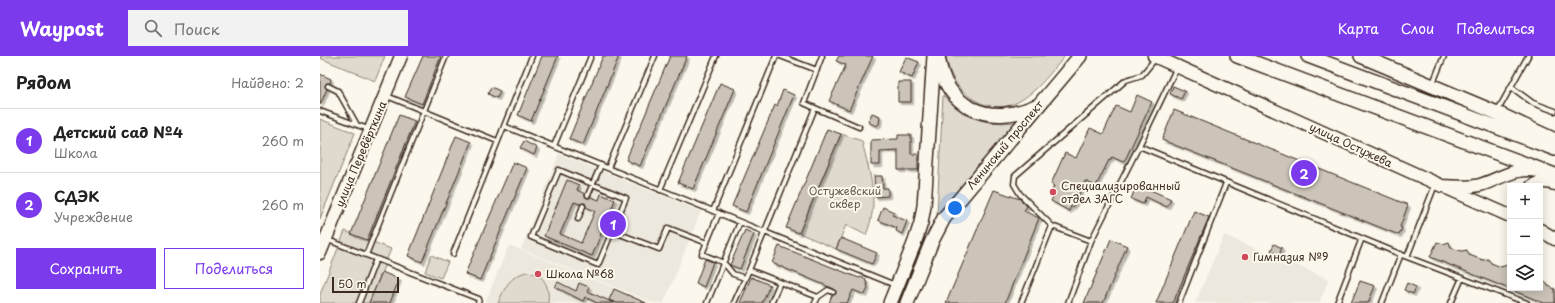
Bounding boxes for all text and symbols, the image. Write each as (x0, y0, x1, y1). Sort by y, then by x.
search box (128, 10, 408, 46)
text: Waypost (20, 14, 104, 42)
icon: search (142, 17, 164, 39)
text: Поиск (174, 17, 220, 40)
text: Карта (1338, 18, 1379, 39)
text: Слои (1401, 18, 1434, 39)
text: Поделиться (1456, 18, 1535, 39)
text: Рядом (16, 69, 71, 95)
text: Найдено: 2 (231, 73, 304, 92)
street label: Ленинский проспект (962, 96, 1047, 193)
street label: улица Перевёрткина (330, 98, 391, 210)
street label: улица Остужева (1307, 118, 1396, 171)
text: Детский сад №4 (54, 120, 183, 143)
text: 1 (26, 131, 32, 150)
text: 260 m (262, 131, 304, 150)
text: Школа (54, 143, 98, 162)
pin: 2 (1291, 158, 1317, 188)
place label: Специализированный отдел ЗАГС (1061, 177, 1180, 207)
park label: Остужевский сквер (809, 182, 881, 212)
map controls (1507, 183, 1543, 291)
button: + (1507, 183, 1543, 219)
text: СДЭК (54, 184, 99, 207)
marker: Специализированный отдел ЗАГС (1048, 187, 1058, 197)
text: 2 (24, 195, 34, 214)
text: 260 m (262, 195, 304, 214)
your location (945, 198, 965, 218)
text: Учреждение (54, 207, 133, 226)
pin: 1 (600, 209, 626, 239)
button: − (1507, 219, 1543, 255)
button: Сохранить (16, 248, 156, 289)
button: Поделиться (164, 248, 304, 289)
place label: Гимназия №9 (1253, 248, 1328, 265)
marker: Гимназия №9 (1240, 252, 1250, 262)
button: layers (1507, 255, 1543, 291)
place label: Школа №68 (546, 265, 614, 282)
marker: Школа №68 (533, 269, 543, 279)
scale bar (332, 275, 399, 294)
text: 50 m (338, 275, 367, 292)

